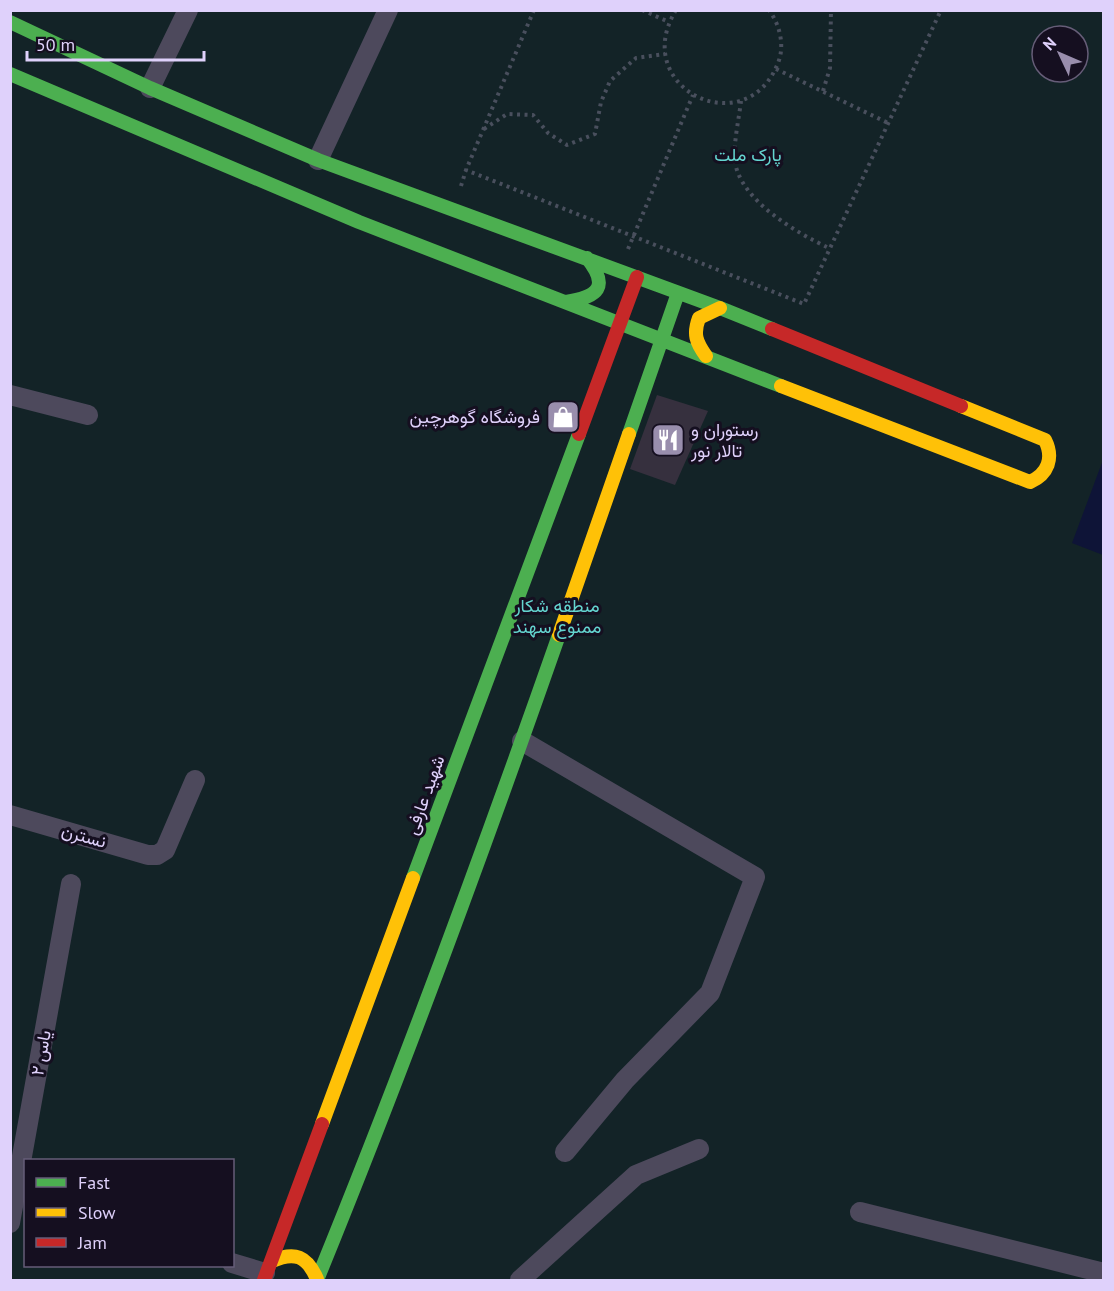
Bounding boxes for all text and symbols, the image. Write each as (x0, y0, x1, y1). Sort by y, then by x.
scale bar (27, 24, 204, 62)
north arrow (1030, 24, 1090, 84)
text: 50 m (36, 33, 75, 56)
text: N (1038, 33, 1060, 54)
park label: پارک ملت (714, 143, 782, 167)
shop icon: فروشگاه گوهرچین (545, 399, 581, 435)
place label: فروشگاه گوهرچین (410, 405, 540, 429)
place label: رستوران و تالار نور (690, 418, 759, 462)
restaurant icon: رستوران و تالار نور (650, 422, 686, 458)
park label: منطقه شکار ممنوع سهند (513, 594, 601, 639)
street label: شهید عارفی (400, 752, 450, 838)
street label: نسترن (59, 818, 109, 853)
street label: یاس ۲ (25, 1028, 56, 1077)
legend (24, 1159, 234, 1267)
text: Fast (78, 1171, 110, 1194)
text: Slow (78, 1201, 116, 1224)
text: Jam (77, 1231, 107, 1254)

